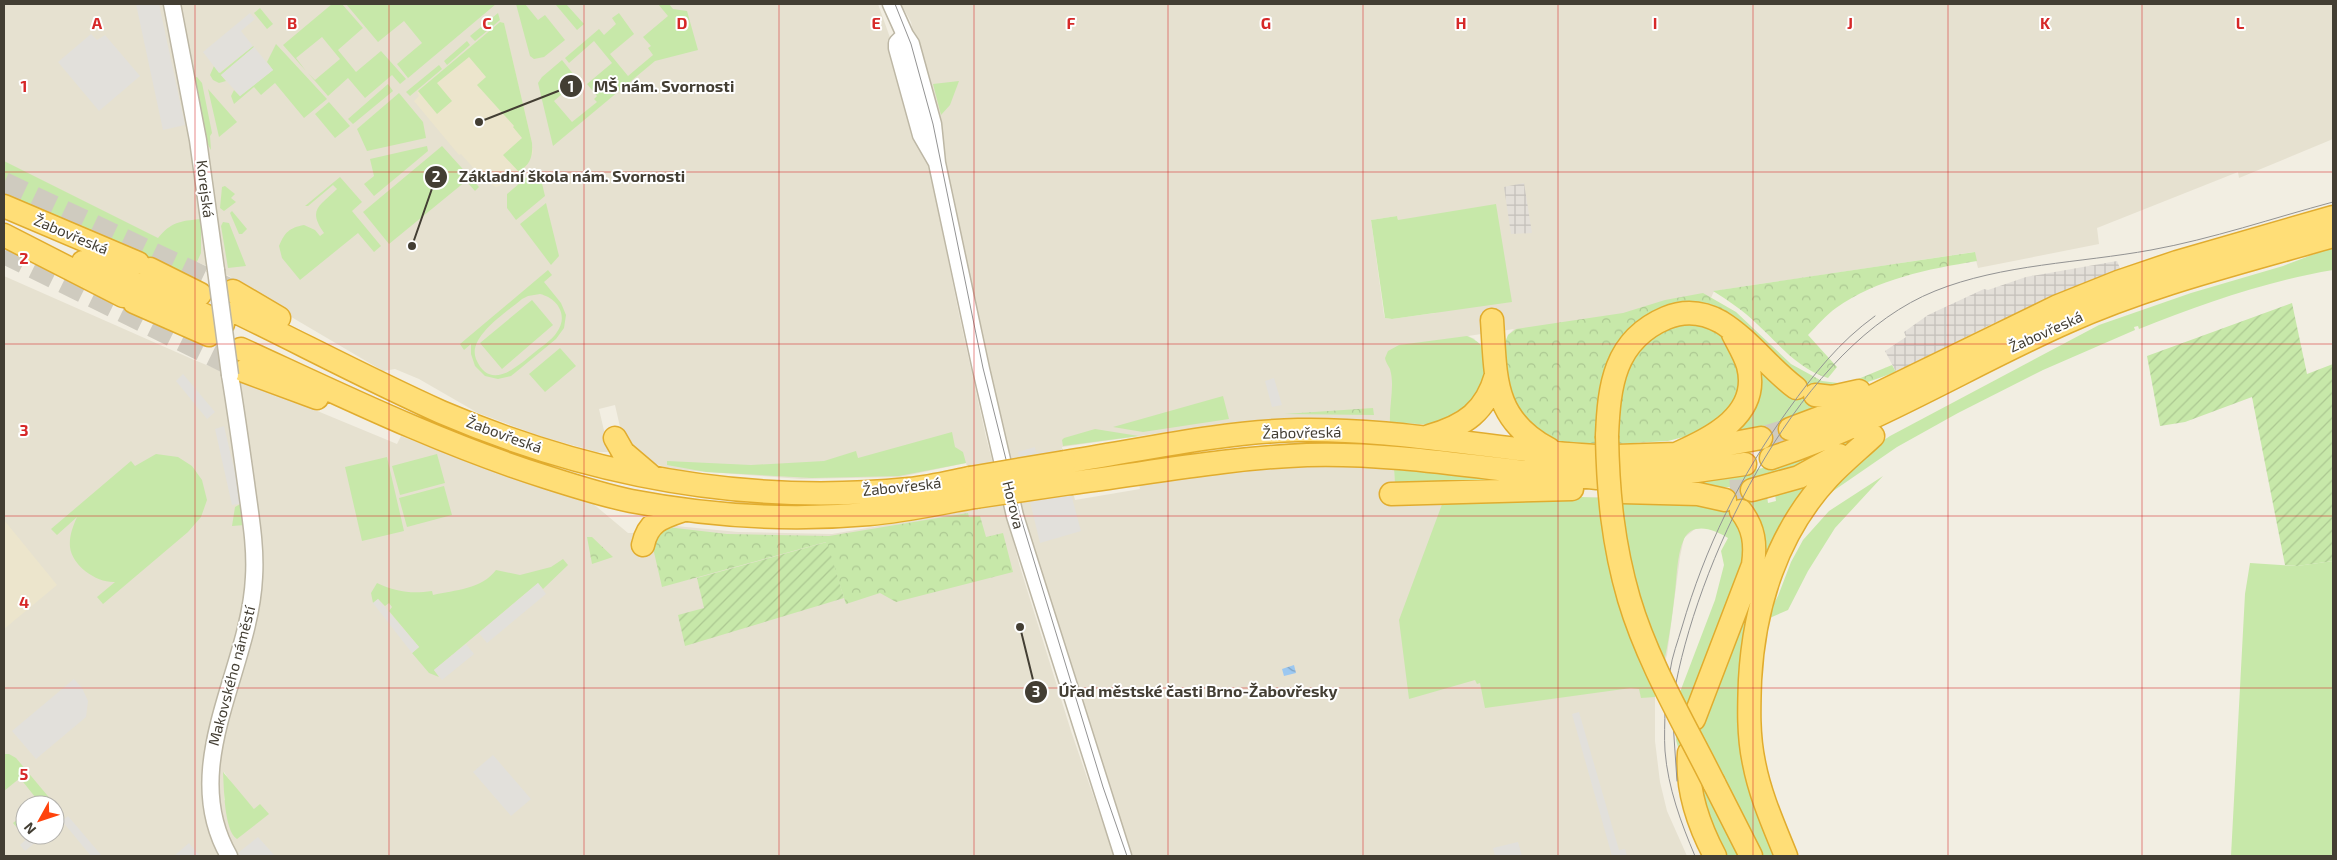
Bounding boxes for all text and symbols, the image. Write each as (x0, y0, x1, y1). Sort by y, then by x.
text: A (92, 13, 103, 32)
text: B (287, 13, 297, 32)
text: C (482, 13, 492, 32)
text: D (677, 13, 688, 32)
text: E (871, 13, 881, 32)
text: F (1067, 13, 1076, 32)
text: G (1261, 13, 1271, 32)
text: H (1455, 13, 1467, 32)
text: I (1653, 13, 1657, 32)
text: J (1847, 13, 1853, 32)
text: K (2040, 13, 2051, 32)
text: L (2236, 13, 2245, 32)
callout: MŠ nám. Svornosti (558, 71, 744, 102)
text: 1 (21, 76, 27, 95)
text: MŠ nám. Svornosti (594, 76, 734, 95)
text: 1 (568, 77, 574, 95)
street label: Korejská (193, 159, 218, 219)
callout: Základní škola nám. Svornosti (424, 161, 695, 192)
text: Základní škola nám. Svornosti (459, 166, 685, 185)
text: 2 (432, 167, 441, 185)
street label: Žabovřeská (31, 210, 111, 258)
text: 2 (19, 248, 29, 267)
street label: Žabovřeská (2006, 307, 2085, 355)
street label: Žabovřeská (464, 412, 545, 456)
text: 3 (19, 420, 29, 439)
street label: Žabovřeská (1262, 422, 1342, 442)
street label: Žabovřeská (862, 473, 942, 499)
street label: Horova (999, 479, 1029, 531)
text: 4 (19, 592, 29, 611)
street label: Makovského náměstí (204, 603, 259, 748)
callout: Úřad městské časti Brno-Žabovřesky (1023, 676, 1348, 707)
text: Úřad městské časti Brno-Žabovřesky (1058, 681, 1338, 701)
text: 3 (1032, 682, 1040, 700)
text: 5 (20, 764, 29, 783)
north arrow (15, 795, 65, 845)
text: N (20, 819, 39, 838)

